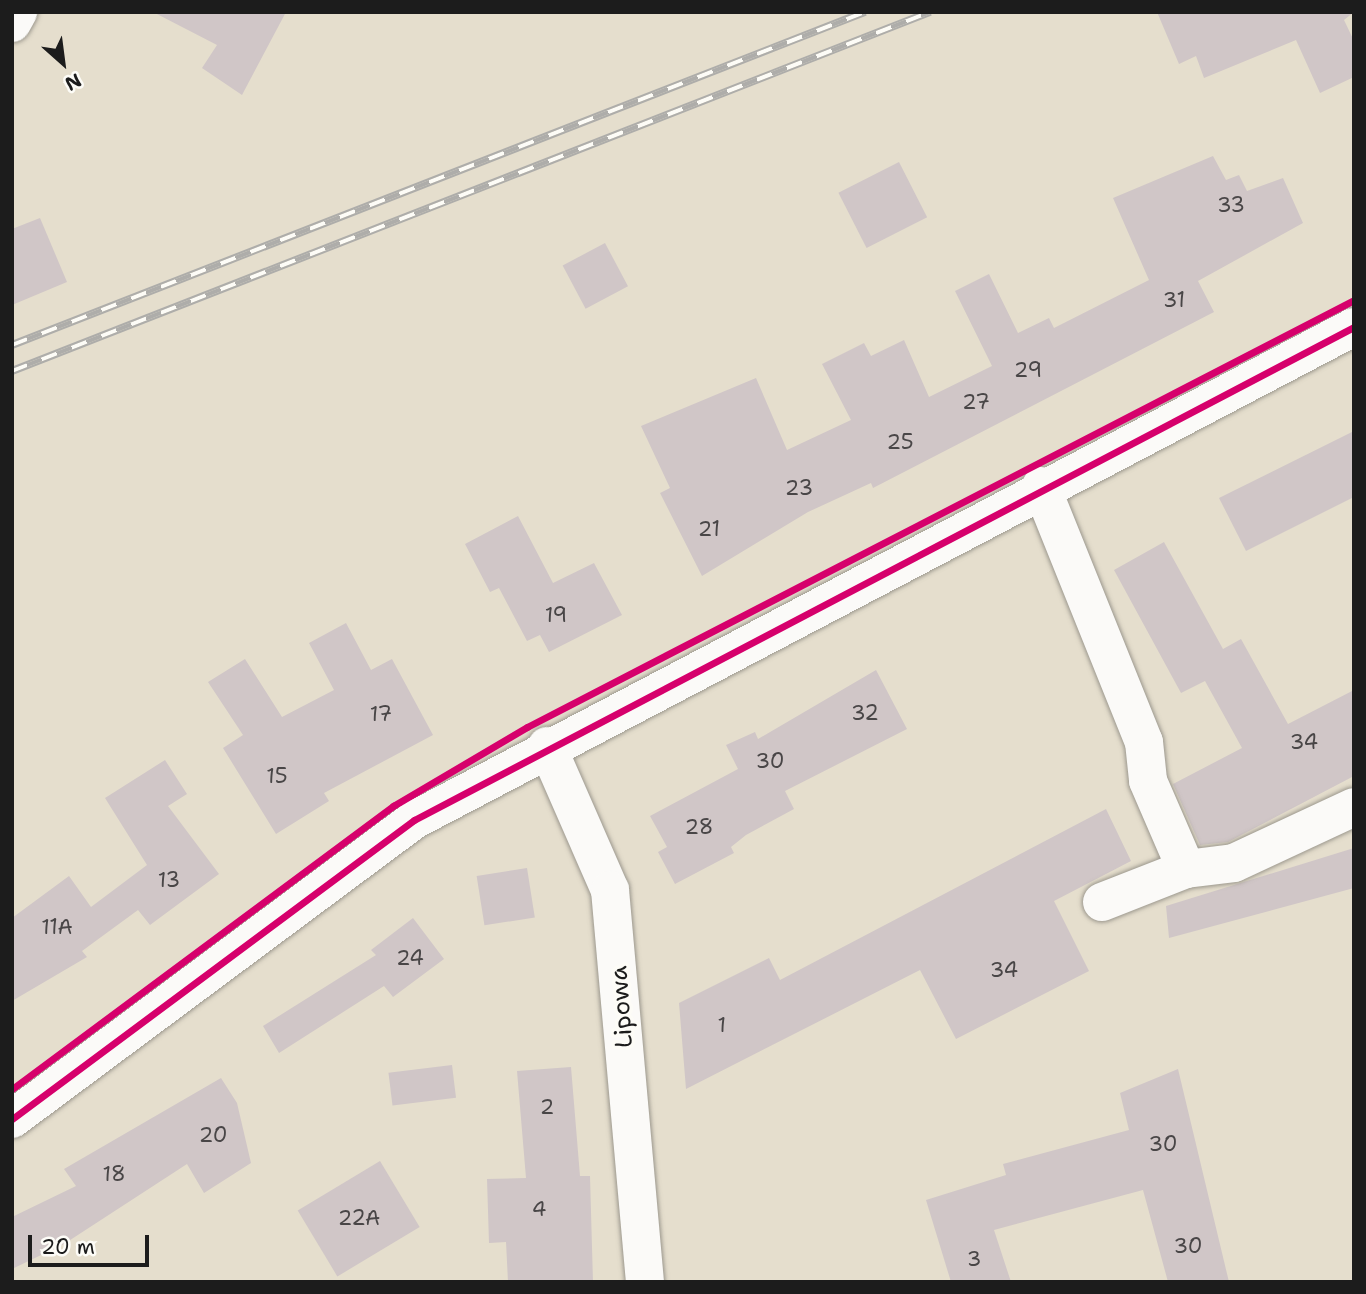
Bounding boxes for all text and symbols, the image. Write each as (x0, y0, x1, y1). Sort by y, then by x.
north arrow (28, 28, 98, 98)
text: N (61, 67, 86, 97)
house number: 33 (1217, 192, 1245, 218)
house number: 31 (1163, 287, 1185, 313)
house number: 29 (1014, 357, 1042, 383)
house number: 27 (962, 389, 990, 415)
house number: 25 (886, 429, 914, 455)
house number: 23 (785, 475, 813, 501)
house number: 21 (698, 516, 720, 542)
house number: 19 (545, 602, 567, 628)
house number: 32 (851, 700, 879, 726)
house number: 17 (370, 701, 392, 727)
house number: 34 (1290, 729, 1318, 755)
house number: 30 (755, 748, 785, 774)
house number: 15 (266, 763, 288, 789)
house number: 28 (685, 814, 713, 840)
house number: 13 (158, 867, 180, 893)
house number: 11A (41, 914, 73, 940)
house number: 24 (396, 945, 424, 971)
house number: 34 (990, 957, 1018, 983)
street label: Lipowa (605, 965, 639, 1049)
house number: 1 (718, 1012, 726, 1038)
house number: 2 (540, 1094, 554, 1120)
house number: 20 (199, 1122, 227, 1148)
house number: 30 (1148, 1131, 1178, 1157)
house number: 18 (102, 1161, 126, 1187)
house number: 4 (532, 1196, 546, 1222)
house number: 22A (338, 1205, 380, 1231)
scale bar (32, 1220, 152, 1264)
text: 20 m (41, 1233, 95, 1261)
house number: 30 (1173, 1233, 1203, 1259)
house number: 3 (967, 1246, 981, 1272)

